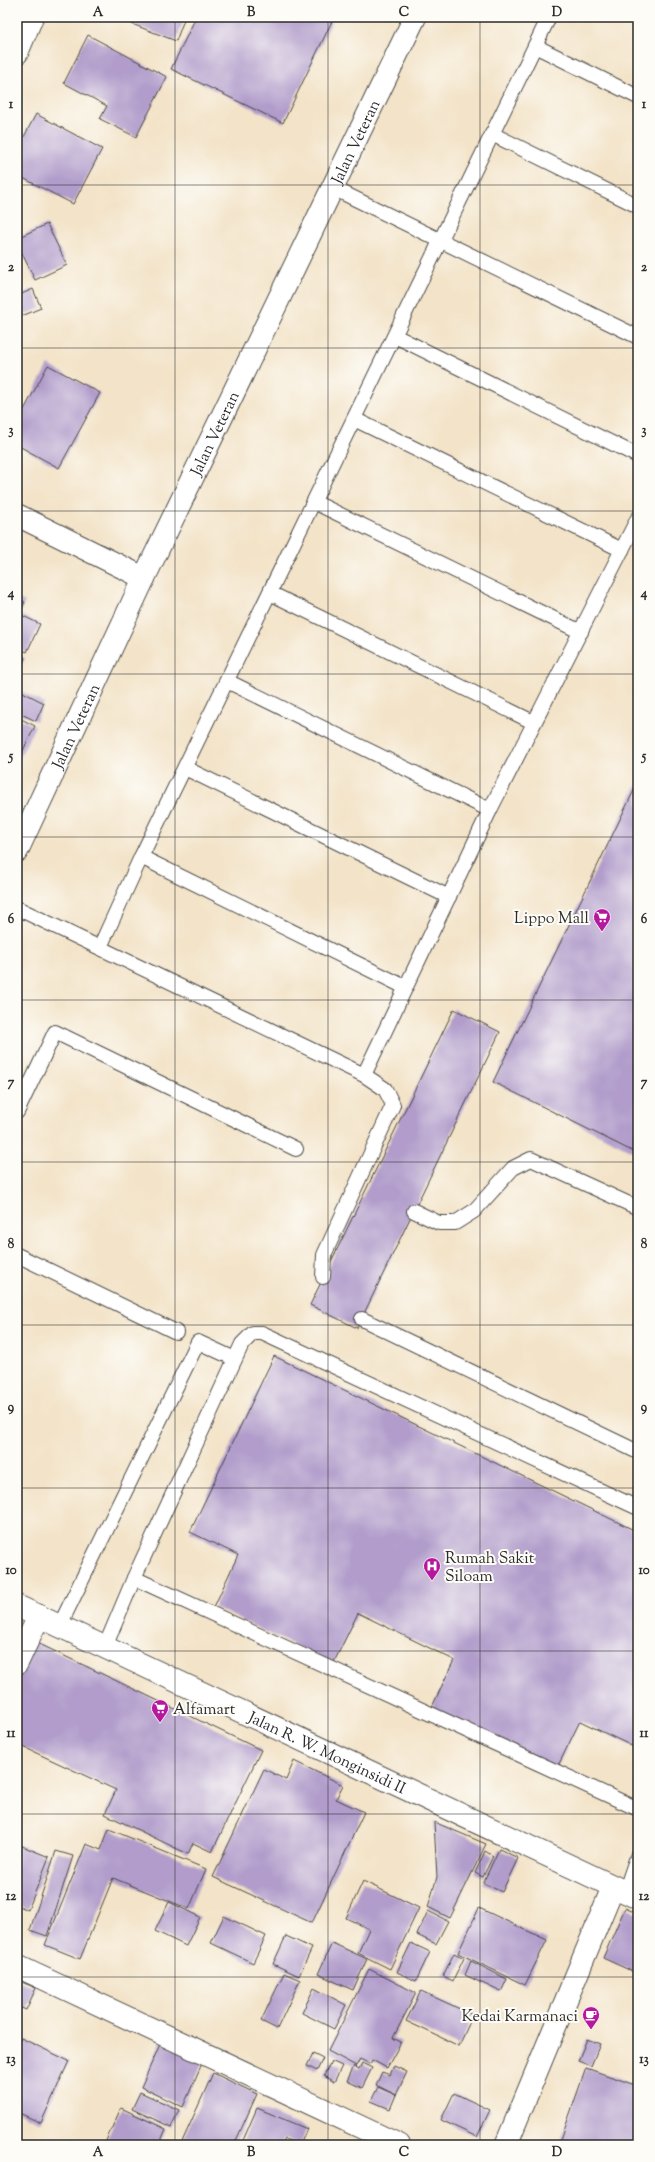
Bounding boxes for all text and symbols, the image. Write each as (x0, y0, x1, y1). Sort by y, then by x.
text: A (93, 4, 104, 22)
text: B (247, 4, 256, 22)
text: C (399, 4, 409, 22)
text: D (552, 4, 562, 22)
text: 1 (9, 96, 14, 114)
street label: Jalan Veteran (327, 96, 388, 189)
text: 1 (642, 96, 647, 114)
text: 2 (8, 259, 15, 277)
text: 2 (641, 259, 648, 277)
street label: Jalan Veteran (186, 388, 247, 481)
text: 3 (8, 422, 14, 440)
text: 3 (641, 422, 647, 440)
text: 4 (7, 585, 15, 603)
text: 4 (640, 585, 648, 603)
street label: Jalan Veteran (47, 680, 107, 774)
text: 5 (8, 748, 14, 766)
text: 5 (641, 748, 647, 766)
supermarket icon: Lippo Mall (592, 907, 612, 932)
place label: Lippo Mall (514, 908, 590, 931)
text: 6 (8, 911, 15, 929)
text: 6 (641, 911, 648, 929)
text: 7 (8, 1074, 15, 1092)
text: 7 (641, 1074, 648, 1092)
text: 8 (8, 1236, 15, 1254)
text: 8 (641, 1236, 648, 1254)
text: 9 (8, 1399, 15, 1417)
text: 9 (641, 1399, 648, 1417)
place label: Rumah Sakit Siloam (445, 1548, 535, 1589)
hospital icon: Rumah Sakit Siloam (422, 1556, 442, 1581)
text: 10 (5, 1562, 17, 1580)
text: 10 (638, 1562, 650, 1580)
supermarket icon: Alfamart (150, 1698, 170, 1723)
place label: Alfamart (173, 1699, 236, 1722)
street label: Jalan R. W. Monginsidi II (243, 1707, 409, 1801)
text: 11 (7, 1725, 16, 1743)
text: 11 (640, 1725, 649, 1743)
text: 12 (6, 1888, 17, 1906)
text: 12 (639, 1888, 650, 1906)
cafe icon: Kedai Karmanaci (581, 2005, 601, 2030)
place label: Kedai Karmanaci (462, 2006, 578, 2029)
text: 13 (6, 2051, 16, 2069)
text: 13 (639, 2051, 649, 2069)
text: A (93, 2144, 104, 2162)
text: B (247, 2144, 256, 2162)
text: C (399, 2144, 409, 2162)
text: D (552, 2144, 562, 2162)

